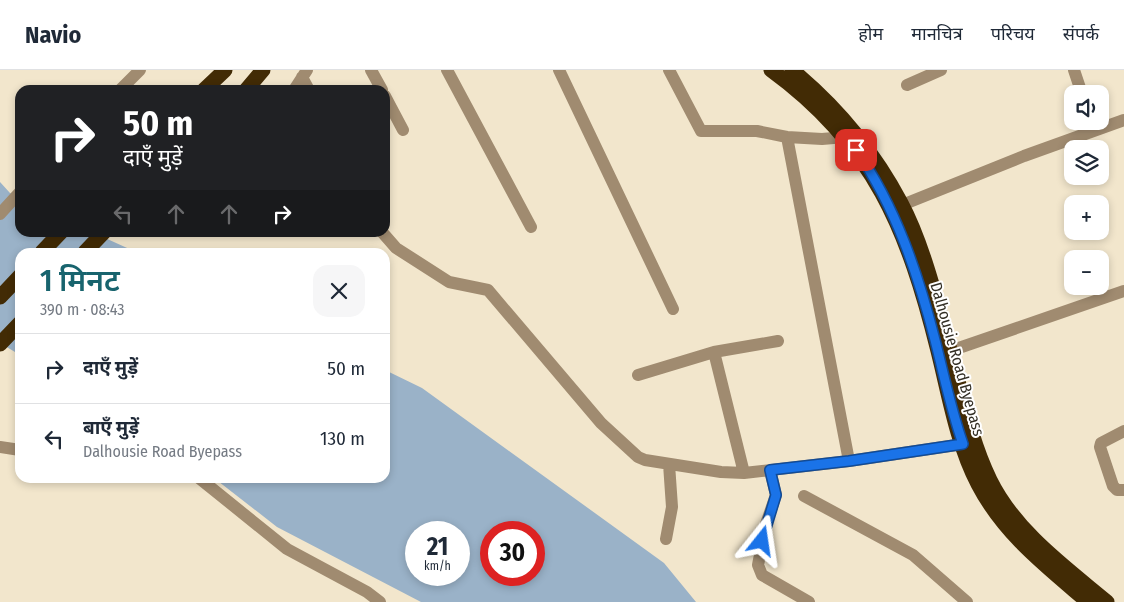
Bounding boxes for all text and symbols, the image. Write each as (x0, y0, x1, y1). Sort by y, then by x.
text: Navio (25, 21, 81, 49)
text: होम (858, 23, 883, 45)
text: मानचित्र (911, 23, 963, 45)
text: परिचय (991, 23, 1035, 45)
text: संपर्क (1063, 23, 1099, 45)
map controls (1064, 85, 1109, 295)
button: sound (1064, 85, 1109, 130)
text: 50 m (123, 102, 193, 144)
icon: right (40, 105, 105, 170)
pin (835, 129, 877, 171)
icon: arrive (842, 136, 870, 164)
button: layers (1064, 140, 1109, 185)
text: दाएँ मुड़ें (123, 144, 183, 171)
button: + (1064, 195, 1109, 240)
icon: left (109, 200, 137, 228)
icon: ahead (162, 200, 190, 228)
icon: ahead (215, 200, 243, 228)
icon: right (268, 200, 296, 228)
button: − (1064, 250, 1109, 295)
text: 1 मिनट (40, 263, 120, 299)
button: close (313, 265, 365, 317)
street label: Dalhousie Road Byepass (926, 280, 989, 438)
text: 390 m · 08:43 (40, 300, 125, 319)
icon: right (40, 355, 68, 383)
text: दाएँ मुड़ें (83, 356, 138, 379)
text: 50 m (327, 357, 365, 380)
text: बाएँ मुड़ें (83, 416, 139, 439)
icon: left (40, 425, 68, 453)
text: 130 m (320, 427, 365, 450)
text: Dalhousie Road Byepass (83, 442, 242, 461)
position arrow (735, 514, 787, 566)
speed limit sign: 30 (480, 521, 545, 586)
text: 21 (427, 532, 448, 562)
text: km/h (424, 559, 451, 573)

